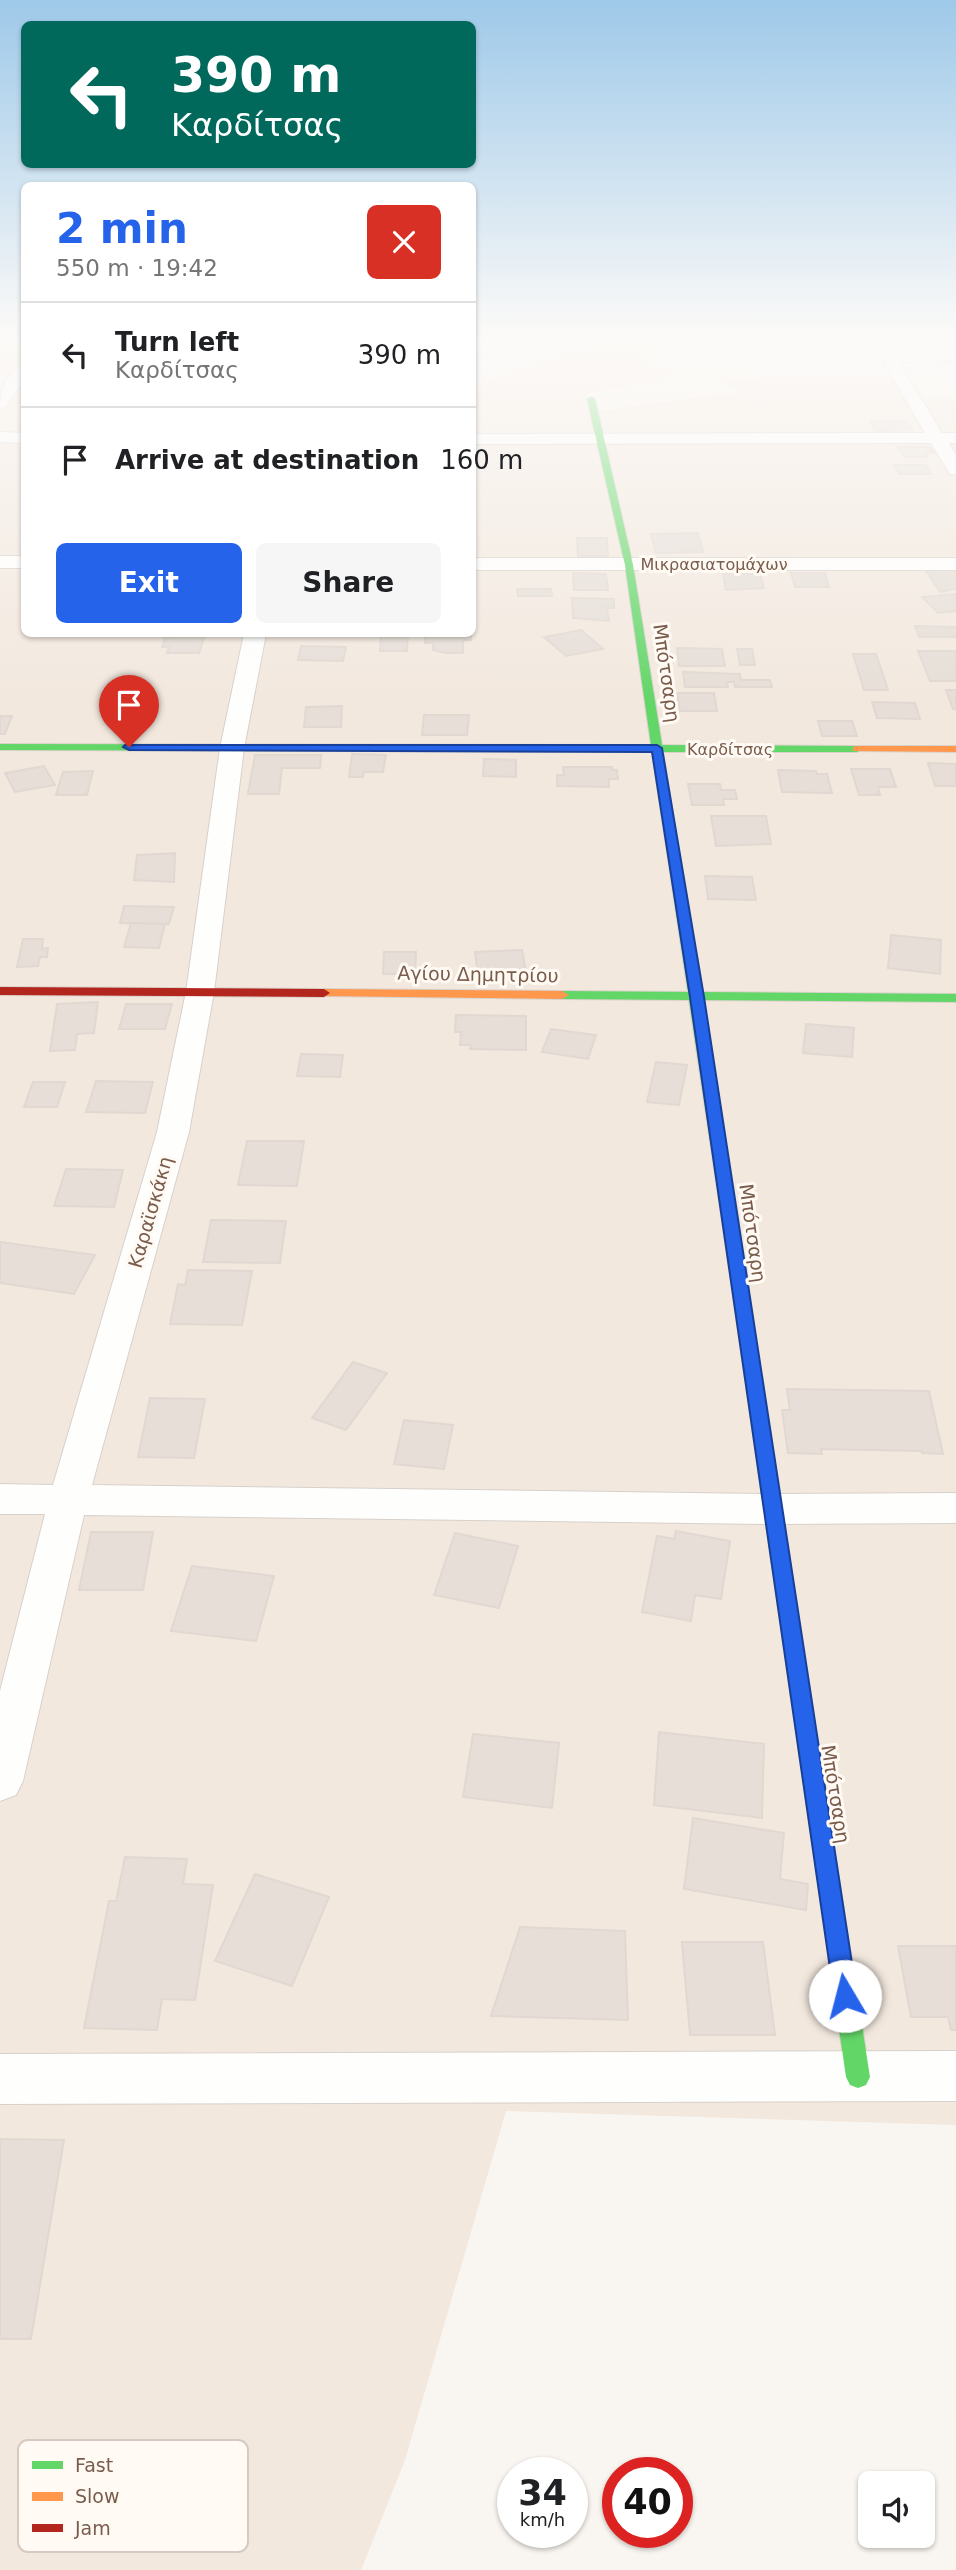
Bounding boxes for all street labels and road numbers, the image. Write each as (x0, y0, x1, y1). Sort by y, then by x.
street label: Μικρασιατομάχων (640, 555, 788, 574)
street label: Μπότσαρη (649, 622, 685, 724)
street label: Καρδίτσας (687, 740, 773, 759)
street label: Αγίου Δημητρίου (397, 962, 559, 986)
street label: Καραϊσκάκη (124, 1154, 176, 1270)
street label: Μπότσαρη (735, 1182, 771, 1284)
street label: Μπότσαρη (817, 1743, 855, 1845)

